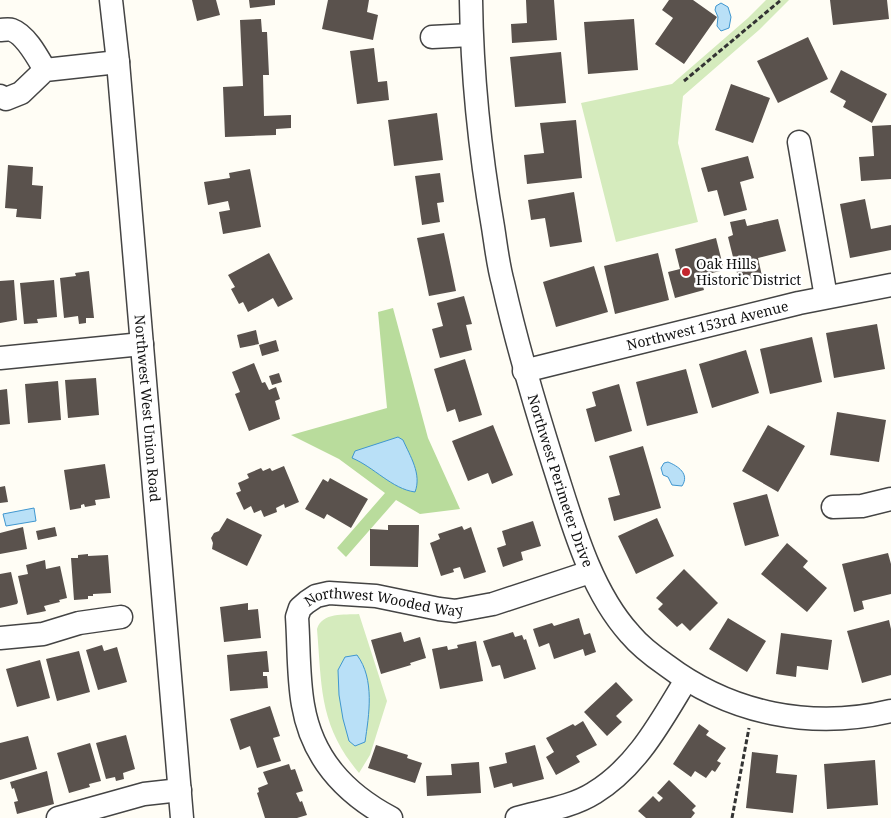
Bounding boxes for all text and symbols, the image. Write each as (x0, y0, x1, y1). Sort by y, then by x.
place label: Oak Hills Historic District (696, 254, 801, 289)
marker: Oak Hills Historic District (680, 266, 692, 278)
street label: Northwest 153rd Avenue (624, 296, 790, 354)
street label: Northwest West Union Road (130, 314, 165, 503)
street label: Northwest Perimeter Drive (524, 392, 598, 570)
street label: Northwest Wooded Way (300, 583, 465, 620)

